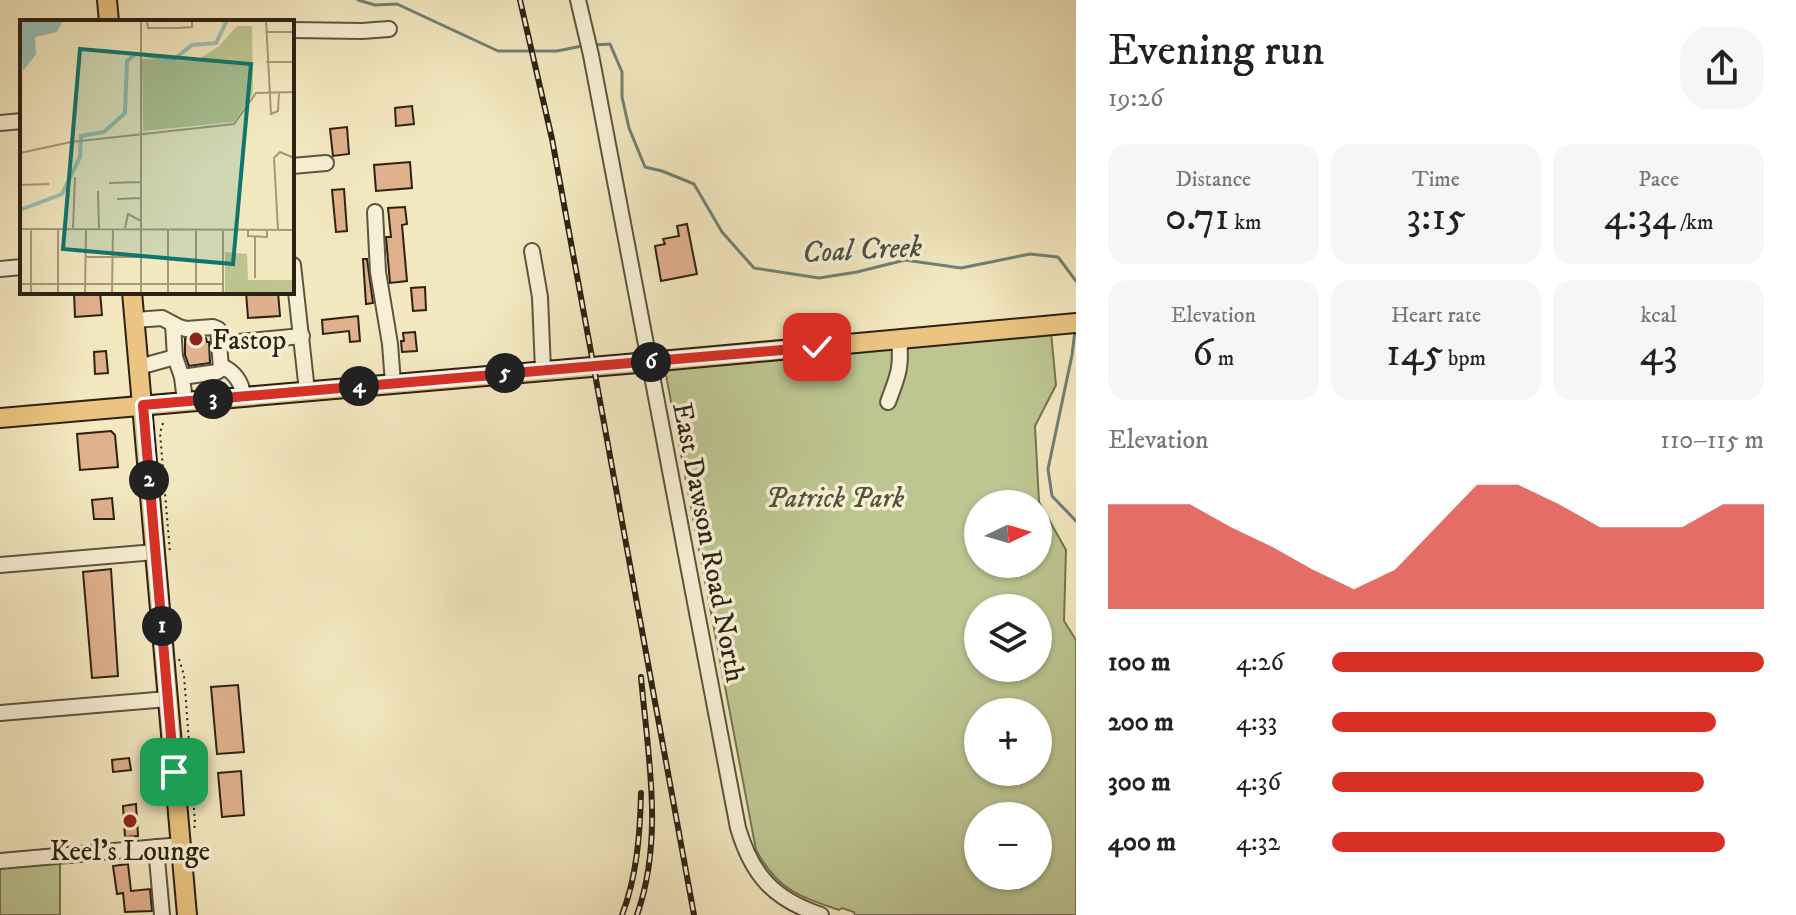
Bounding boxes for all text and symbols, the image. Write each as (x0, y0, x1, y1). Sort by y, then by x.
inset map (20, 20, 294, 294)
text: Evening run (1108, 24, 1325, 79)
button: share (1680, 26, 1764, 110)
text: 19:26 (1108, 82, 1164, 115)
text: Distance (1175, 166, 1251, 193)
text: Time (1412, 166, 1460, 193)
text: Pace (1638, 166, 1679, 193)
text: 0.71 (1165, 193, 1229, 243)
text: 3:15 (1406, 193, 1466, 243)
text: 4:34 (1604, 193, 1675, 243)
text: km (1229, 209, 1262, 236)
text: /km (1675, 209, 1713, 236)
water label: Coal Creek (801, 229, 924, 272)
text: Elevation (1171, 302, 1256, 329)
text: Heart rate (1391, 302, 1481, 329)
text: kcal (1641, 302, 1677, 329)
pin (783, 313, 851, 381)
place label: Fastop (212, 323, 286, 358)
icon: check (795, 325, 839, 369)
text: 6 (1192, 329, 1213, 379)
text: 145 (1386, 329, 1443, 379)
text: 43 (1640, 329, 1678, 379)
marker: Fastop (187, 330, 205, 348)
pin: 6 (631, 342, 671, 382)
text: m (1213, 345, 1234, 372)
text: bpm (1443, 345, 1486, 372)
text: 6 (645, 348, 657, 375)
pin: 5 (485, 353, 525, 393)
text: 5 (500, 359, 510, 386)
pin: 4 (339, 366, 379, 406)
text: 4 (353, 372, 365, 399)
pin: 3 (193, 379, 233, 419)
text: 3 (209, 385, 217, 412)
street label: East Dawson Road North (664, 399, 753, 685)
text: Elevation (1108, 424, 1209, 457)
text: 110–115 m (1660, 424, 1764, 457)
pin: 2 (129, 460, 169, 500)
text: 2 (144, 466, 154, 493)
park label: Patrick Park (766, 481, 905, 516)
north arrow (964, 490, 1052, 578)
map controls (964, 490, 1052, 890)
button: layers (964, 594, 1052, 682)
pin: 1 (142, 606, 182, 646)
text: 1 (158, 612, 166, 639)
text: 100 m (1108, 646, 1171, 679)
text: 4:26 (1236, 646, 1284, 679)
button: + (964, 698, 1052, 786)
text: 200 m (1108, 706, 1174, 739)
text: 4:33 (1236, 706, 1277, 739)
pin (140, 738, 208, 806)
icon: arrive (152, 750, 196, 794)
text: 300 m (1108, 766, 1171, 799)
text: 4:36 (1236, 766, 1281, 799)
button: − (964, 802, 1052, 890)
marker: Keel's Lounge (121, 812, 139, 830)
text: 400 m (1108, 826, 1176, 859)
text: 4:32 (1236, 826, 1280, 859)
place label: Keel's Lounge (50, 834, 210, 869)

